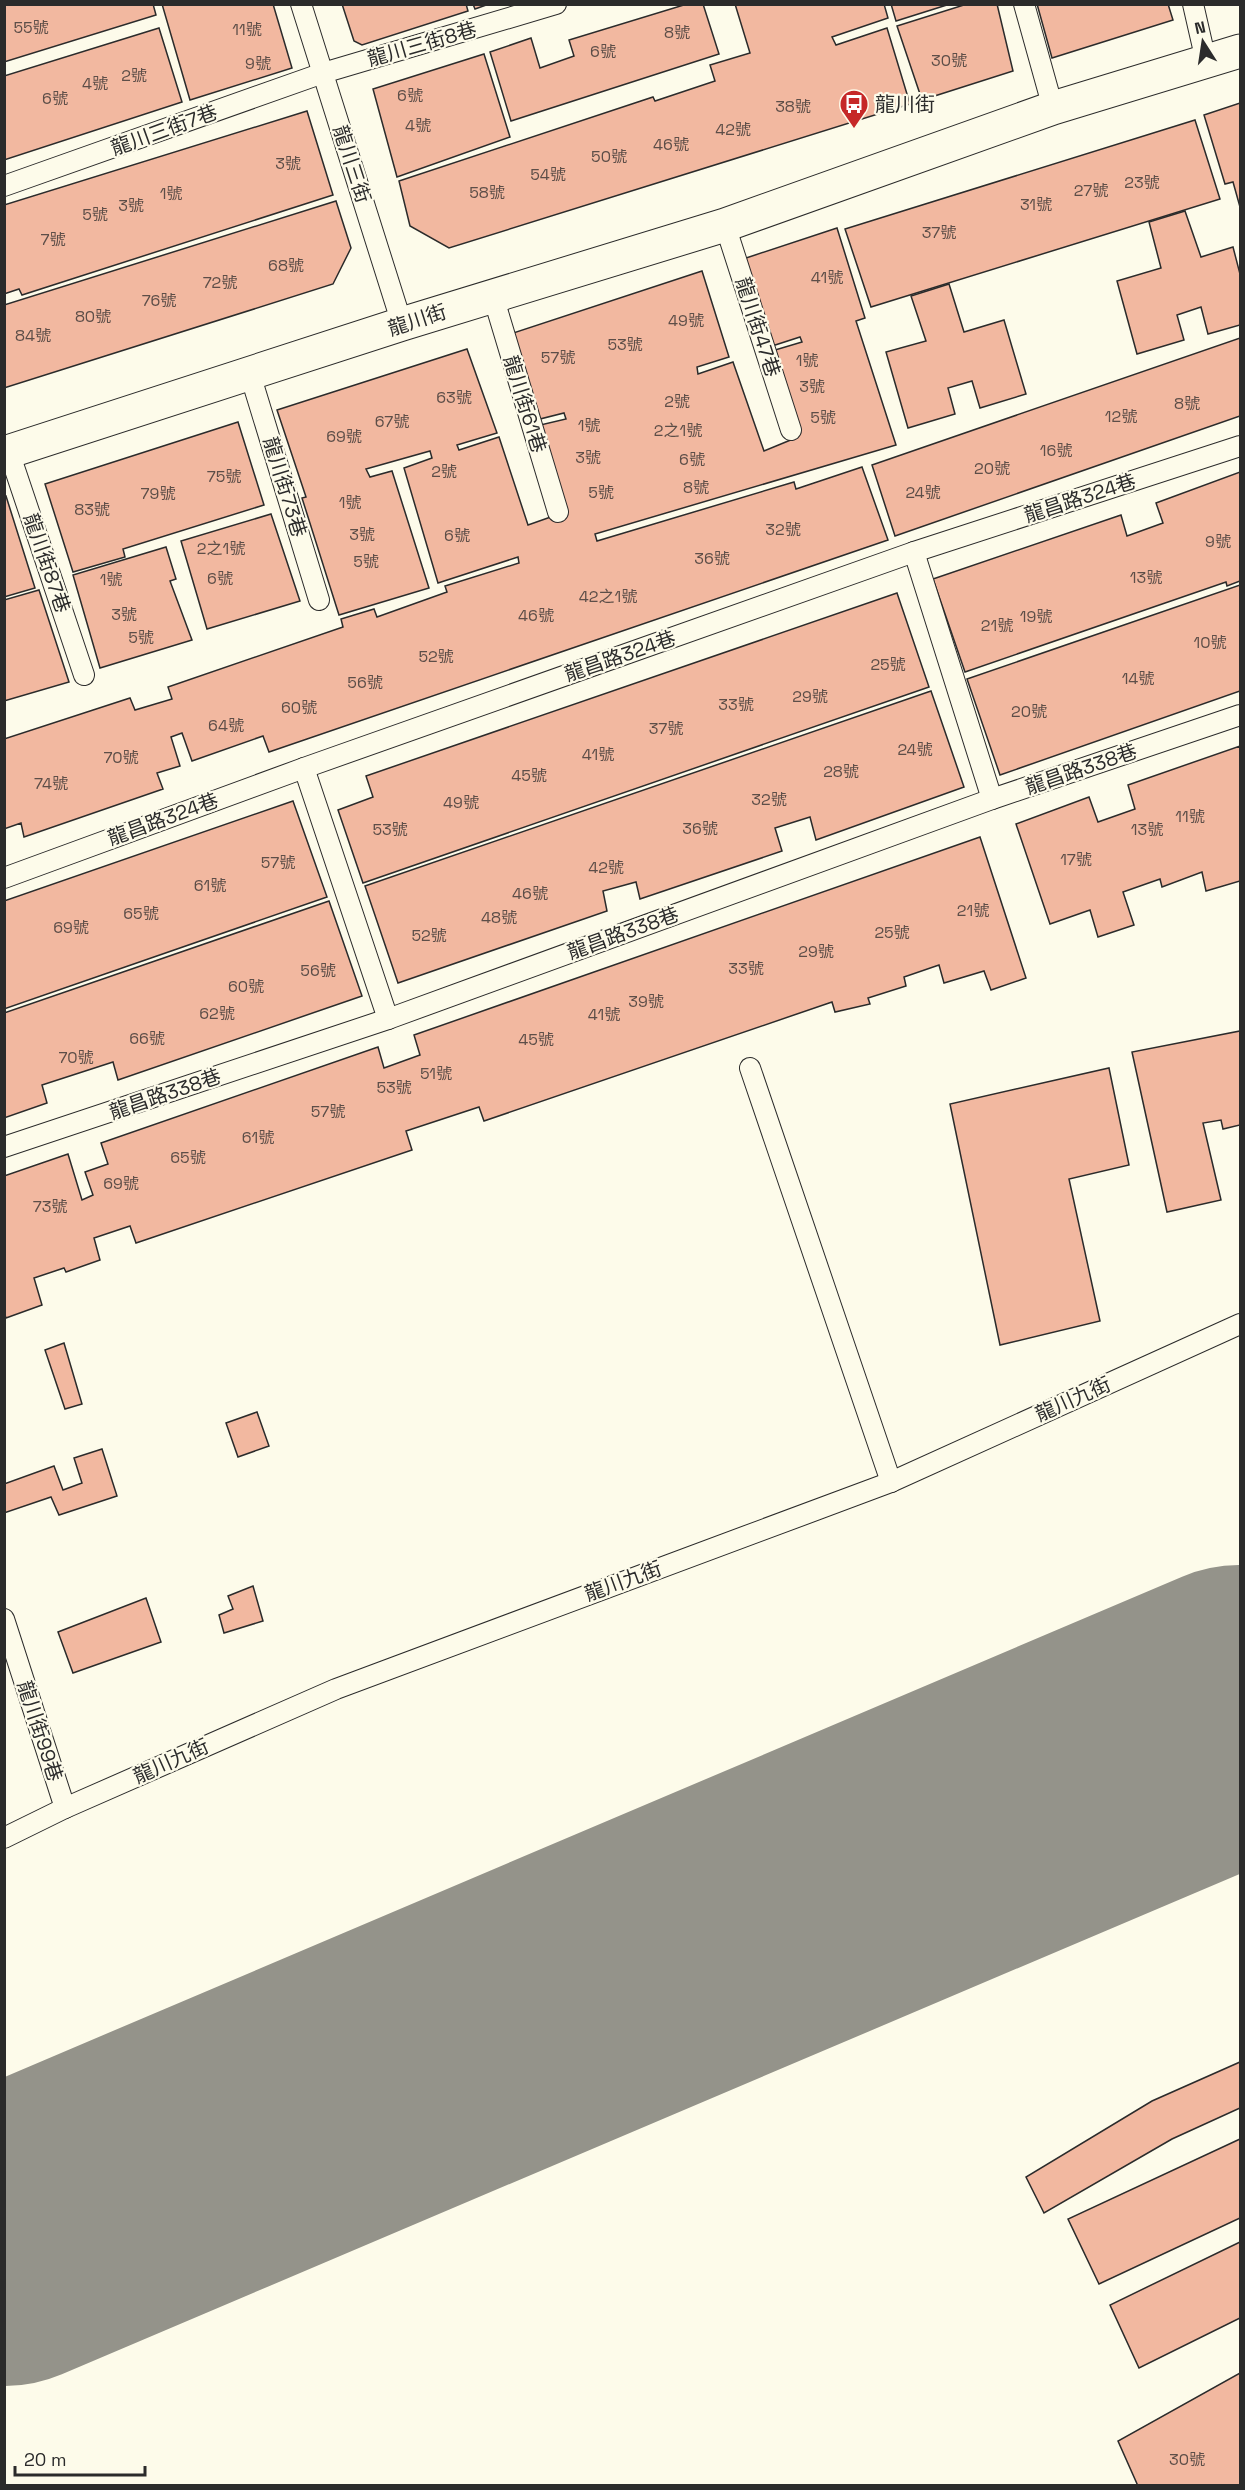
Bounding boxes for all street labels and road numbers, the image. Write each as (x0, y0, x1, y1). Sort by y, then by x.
street label: 龍川三街8巷 (364, 16, 480, 72)
street label: 龍川三街7巷 (107, 99, 221, 161)
street label: 龍川三街 (327, 122, 377, 206)
street label: 龍川街47巷 (730, 274, 786, 380)
street label: 龍川街 (384, 298, 450, 342)
street label: 龍川街61巷 (498, 352, 552, 456)
street label: 龍川街73巷 (257, 434, 313, 540)
street label: 龍昌路324巷 (1021, 468, 1139, 528)
street label: 龍川街87巷 (18, 510, 76, 616)
street label: 龍昌路324巷 (561, 625, 679, 687)
street label: 龍昌路338巷 (1022, 738, 1140, 800)
street label: 龍昌路324巷 (104, 787, 222, 851)
street label: 龍昌路338巷 (564, 901, 682, 965)
street label: 龍昌路338巷 (106, 1063, 224, 1125)
street label: 龍川九街 (1031, 1371, 1115, 1427)
street label: 龍川九街 (581, 1555, 665, 1607)
street label: 龍川街99巷 (11, 1677, 69, 1785)
street label: 龍川九街 (129, 1733, 213, 1789)

